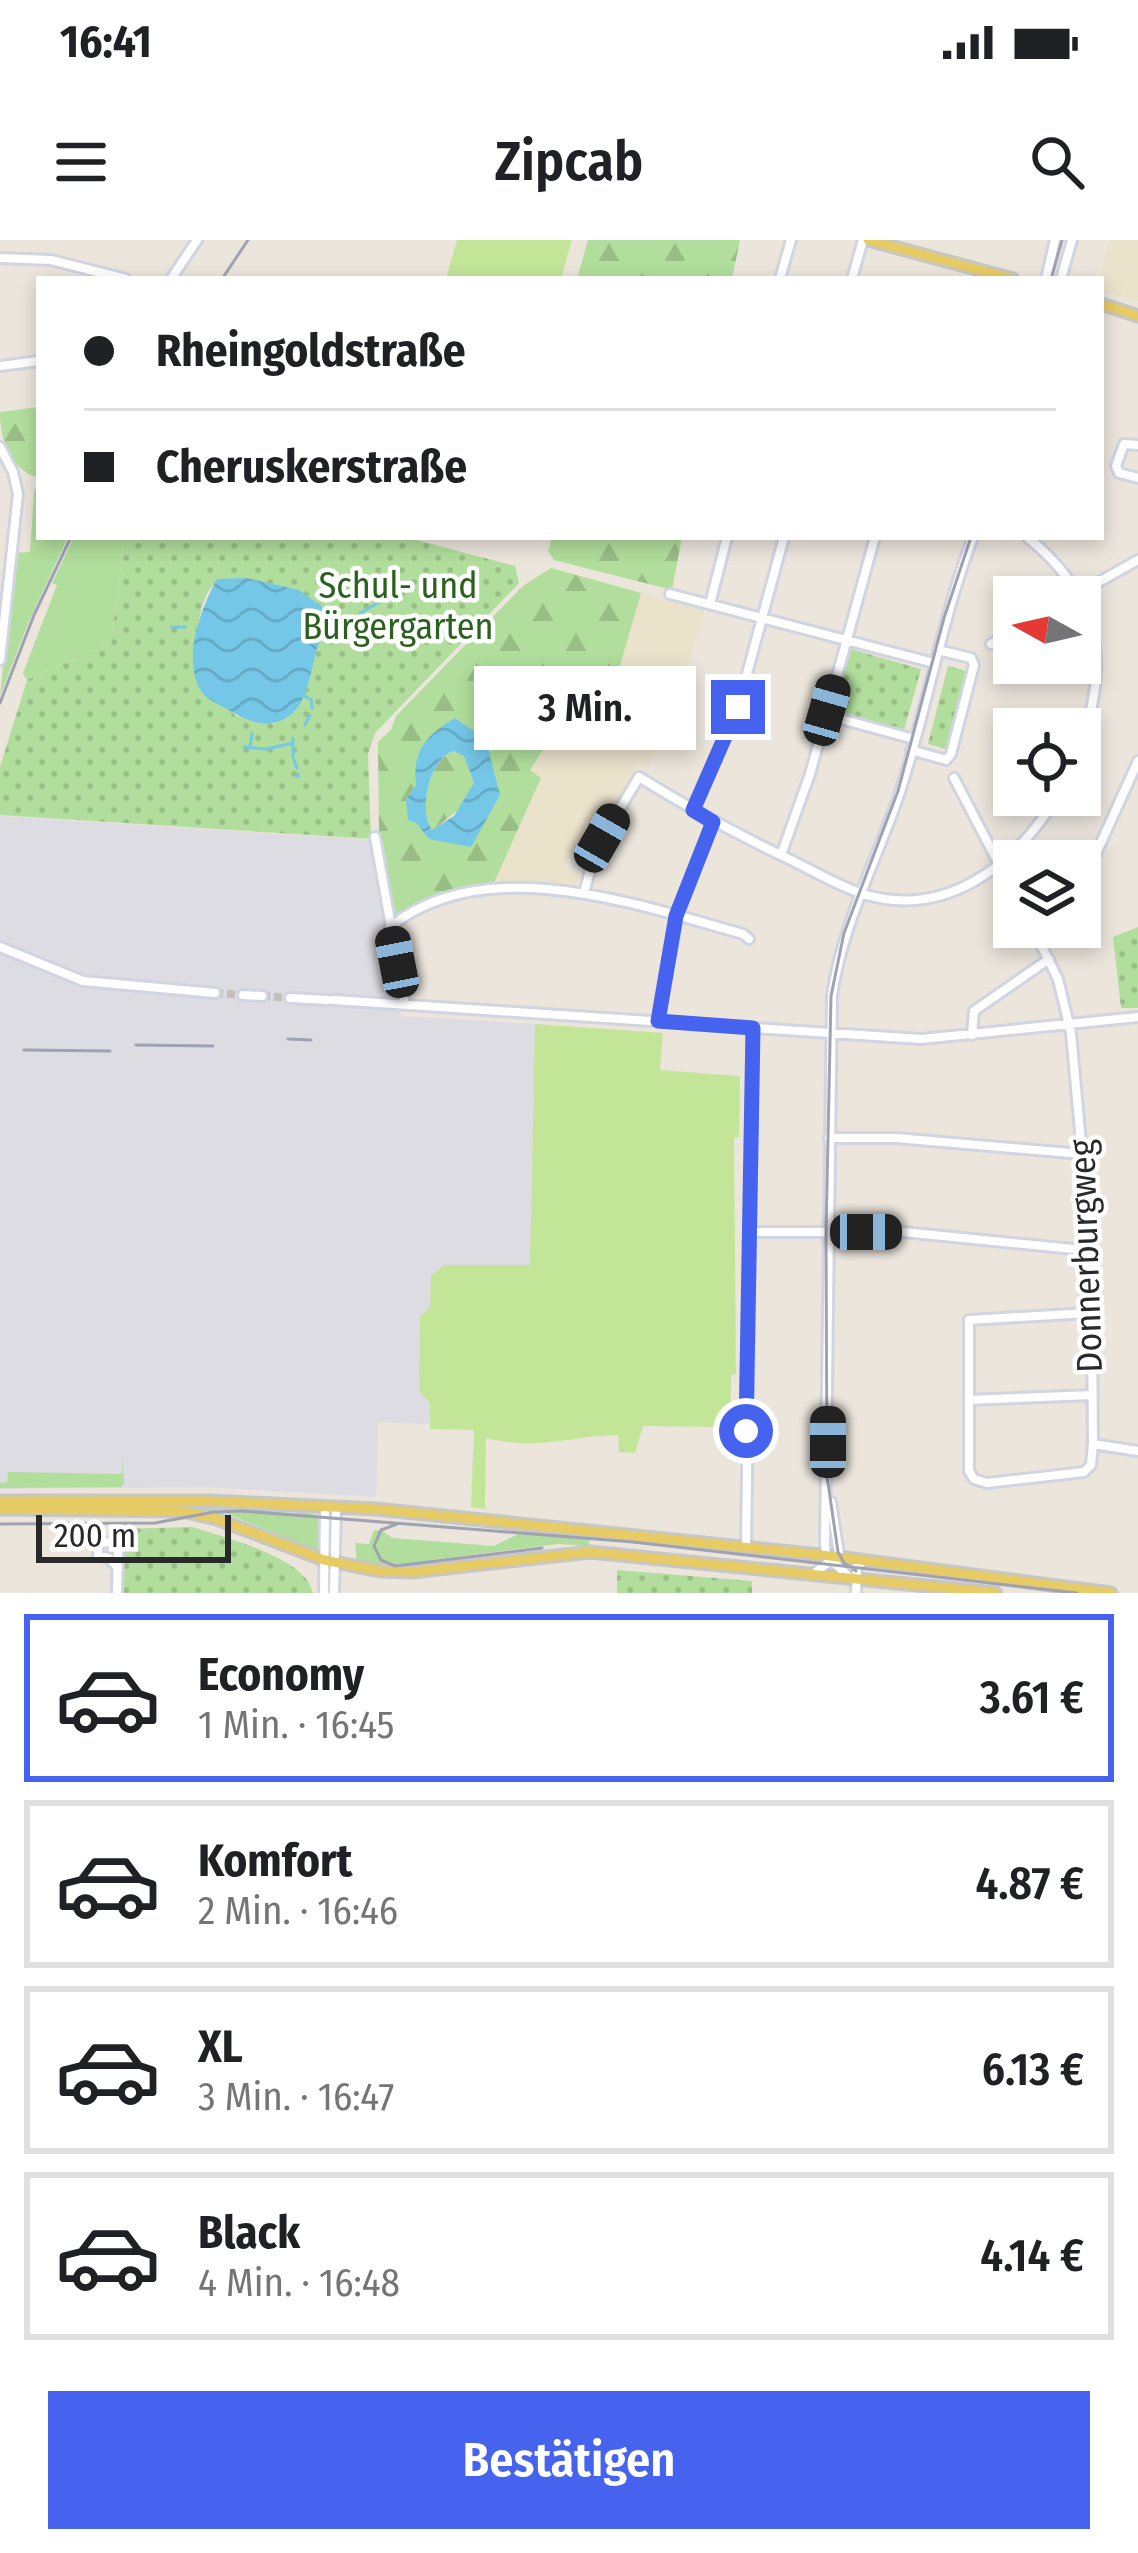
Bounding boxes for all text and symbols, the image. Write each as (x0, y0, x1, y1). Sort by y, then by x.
text: 16:41 (60, 15, 152, 69)
icon: menu (48, 129, 114, 195)
icon: search (1024, 129, 1090, 195)
text: Zipcab (495, 130, 643, 194)
text: Rheingoldstraße (156, 324, 466, 378)
text: Cheruskerstraße (156, 440, 467, 494)
park label: Schul- und Bürgergarten (302, 564, 494, 649)
north arrow (993, 576, 1101, 684)
map controls (993, 576, 1101, 948)
callout: 3 Min. (474, 665, 696, 749)
car (800, 670, 854, 750)
route end (711, 680, 765, 734)
text: 3 Min. (538, 685, 632, 731)
button: locate (993, 708, 1101, 816)
car (568, 798, 636, 878)
button: layers (993, 840, 1101, 948)
car (372, 923, 422, 1001)
street label: Donnerburgweg (1060, 1139, 1112, 1373)
car (830, 1214, 902, 1250)
route start (719, 1404, 773, 1458)
car (810, 1406, 846, 1478)
scale bar (36, 1509, 231, 1562)
text: 200 m (54, 1516, 136, 1556)
icon: car (54, 1644, 162, 1752)
text: Economy (198, 1648, 364, 1702)
text: 3.61 € (980, 1671, 1084, 1725)
text: 1 Min. · 16:45 (198, 1702, 394, 1748)
icon: car (54, 1830, 162, 1938)
text: Komfort (198, 1834, 352, 1888)
text: 4.87 € (976, 1857, 1084, 1911)
text: 2 Min. · 16:46 (198, 1888, 398, 1934)
icon: car (54, 2016, 162, 2124)
text: XL (198, 2020, 243, 2074)
text: 6.13 € (982, 2043, 1084, 2097)
text: 3 Min. · 16:47 (198, 2074, 394, 2120)
icon: car (54, 2202, 162, 2310)
text: Black (198, 2206, 300, 2260)
text: 4.14 € (980, 2229, 1084, 2283)
text: 4 Min. · 16:48 (198, 2260, 400, 2306)
button: Bestätigen (48, 2391, 1090, 2529)

